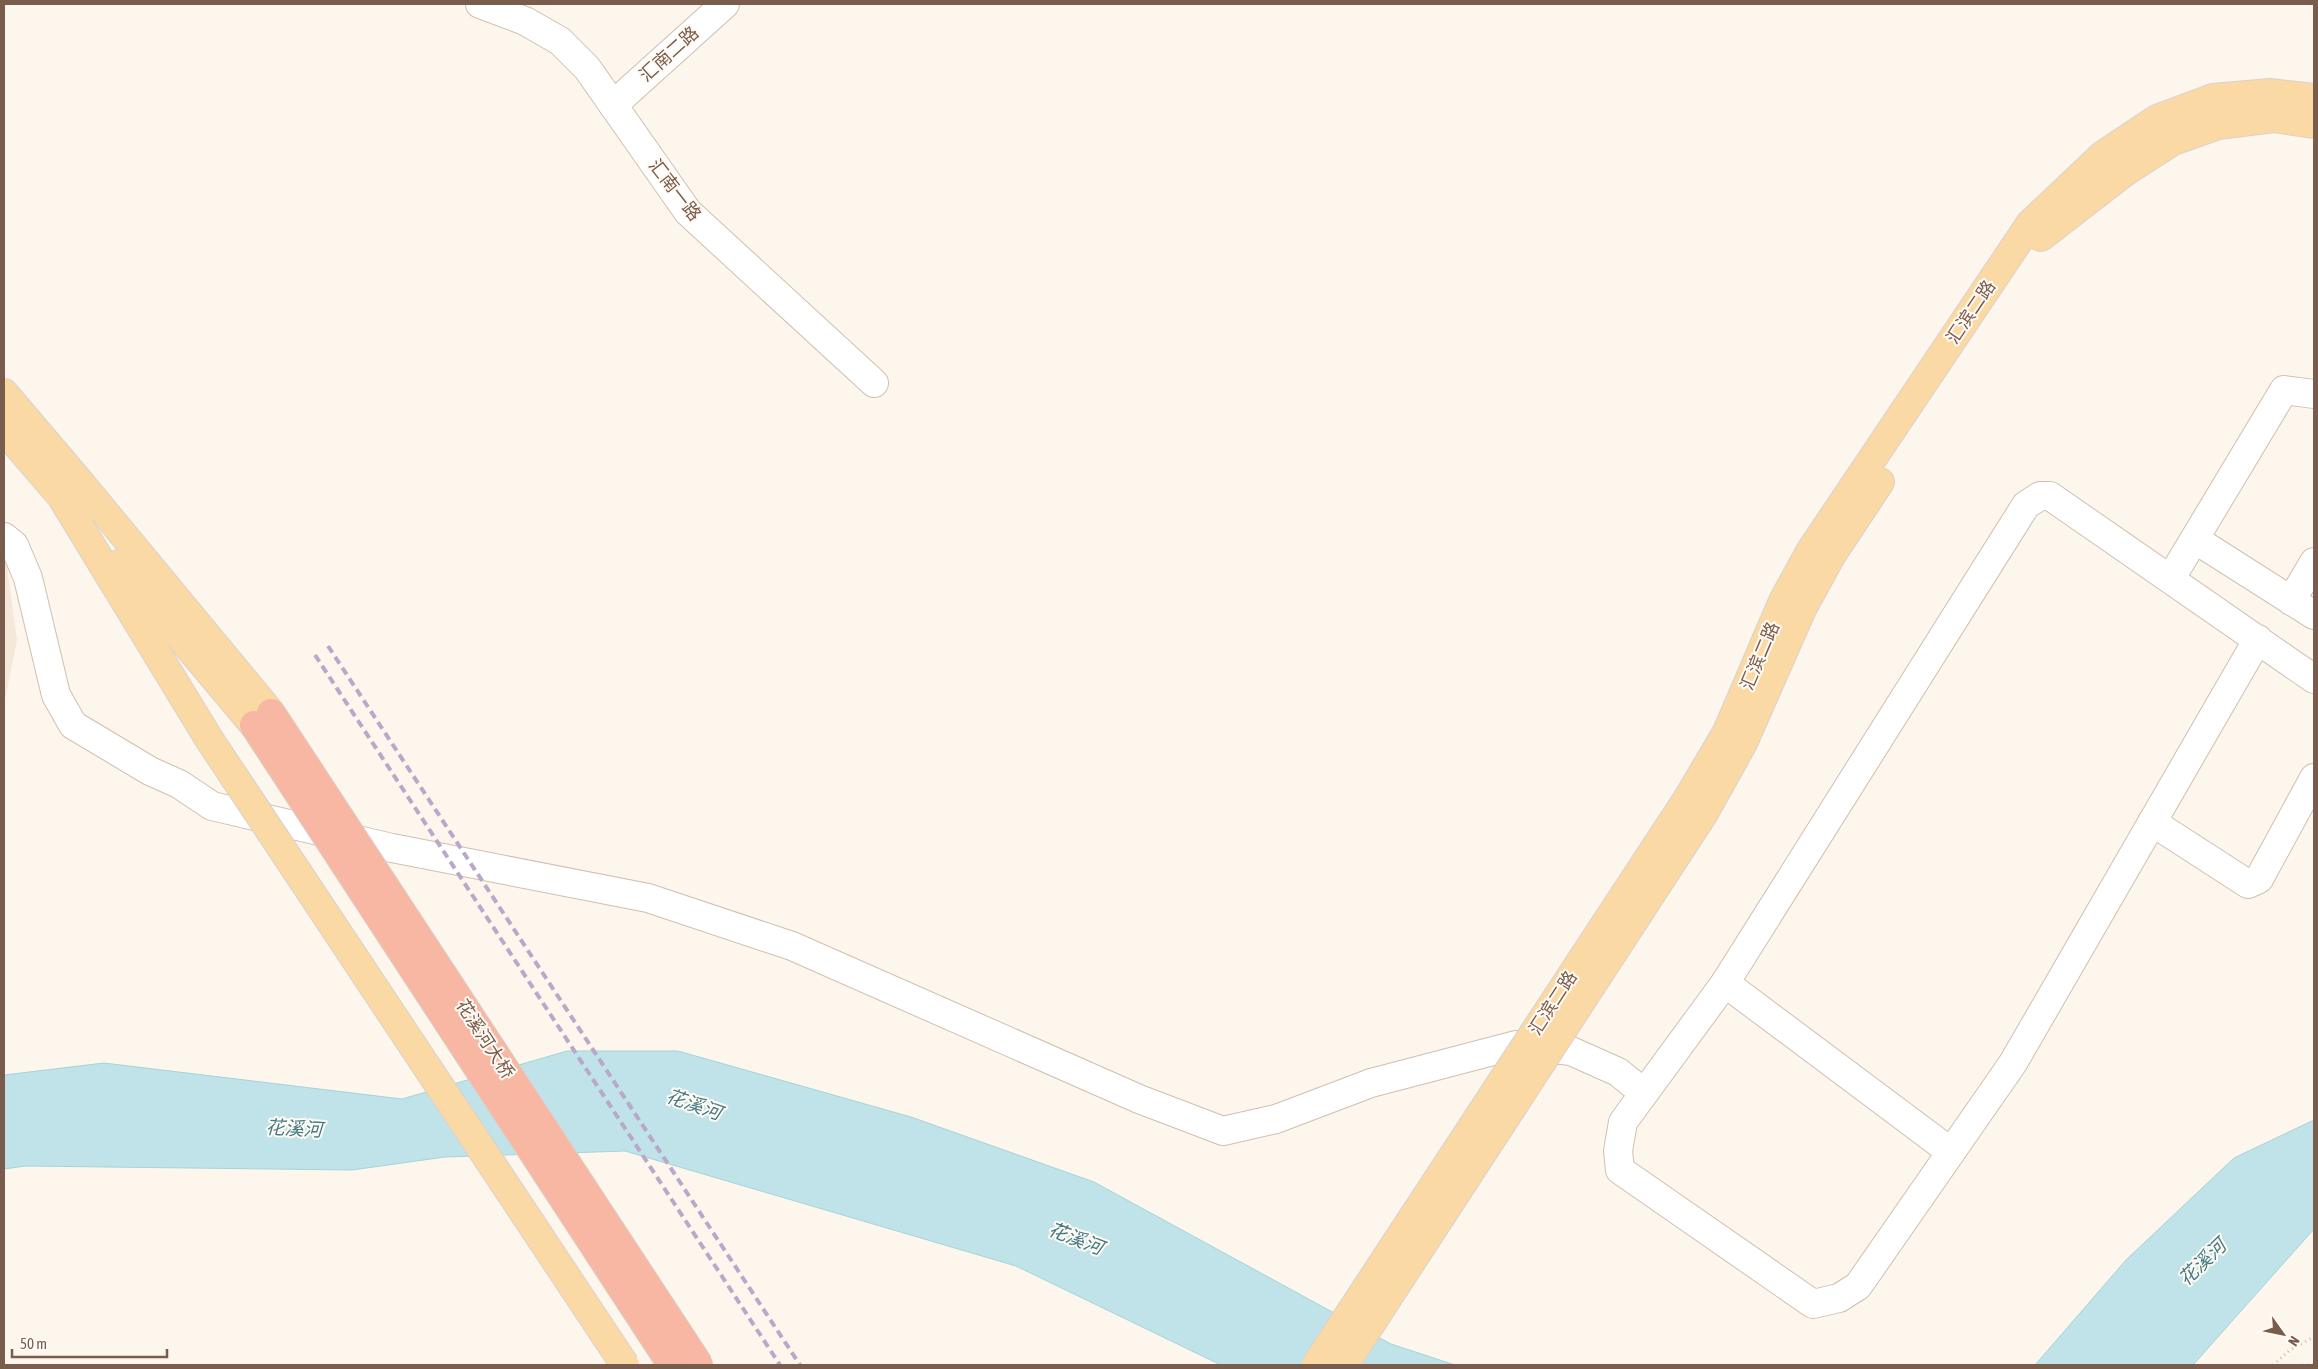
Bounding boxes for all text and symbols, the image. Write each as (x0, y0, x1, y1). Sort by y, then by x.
street label: 汇南二路 (635, 22, 702, 86)
street label: 汇南一路 (645, 155, 706, 225)
street label: 汇滨二路 (1942, 276, 1999, 347)
street label: 汇滨二路 (1736, 619, 1783, 693)
street label: 汇滨二路 (1524, 967, 1581, 1039)
street label: 花溪河大桥 (452, 995, 519, 1082)
water label: 花溪河 (663, 1084, 728, 1125)
water label: 花溪河 (265, 1116, 327, 1141)
water label: 花溪河 (1045, 1218, 1110, 1260)
water label: 花溪河 (2174, 1232, 2233, 1290)
north arrow (2258, 1309, 2308, 1359)
scale bar (12, 1326, 168, 1358)
text: N (2285, 1333, 2303, 1349)
text: 50 m (20, 1335, 47, 1352)

